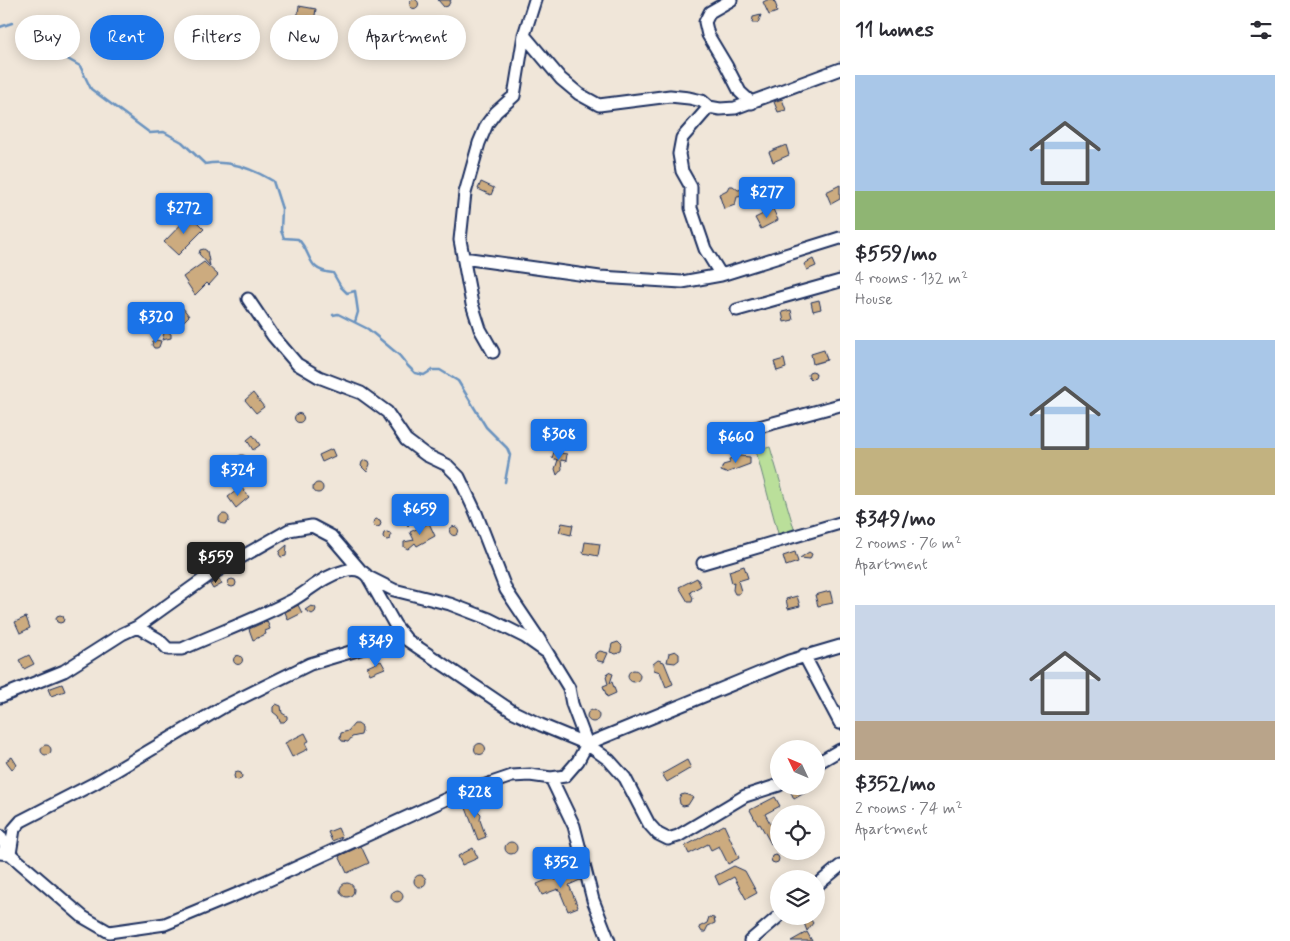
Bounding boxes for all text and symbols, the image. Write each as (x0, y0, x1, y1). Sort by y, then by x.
chip: Buy (15, 15, 80, 60)
chip: Rent (90, 15, 164, 60)
chip: Filters (174, 15, 260, 60)
chip: New (270, 15, 338, 60)
chip: Apartment (348, 15, 466, 60)
text: 11 homes (855, 16, 934, 44)
icon: filters (1247, 16, 1275, 44)
icon: home (1020, 108, 1110, 198)
pin: $277 (737, 176, 797, 219)
text: $277 (750, 182, 784, 203)
pin: $272 (154, 192, 214, 235)
text: $272 (167, 198, 201, 219)
text: $559/mo (855, 240, 937, 268)
text: 4 rooms · 132 m² (855, 268, 968, 289)
text: House (855, 289, 893, 310)
pin: $320 (126, 302, 186, 344)
text: $320 (139, 307, 173, 328)
icon: home (1020, 373, 1110, 463)
pin: $308 (529, 418, 589, 461)
pin: $660 (706, 422, 766, 464)
text: $308 (542, 424, 576, 445)
text: $660 (718, 427, 754, 448)
pin: $324 (208, 454, 268, 497)
text: $324 (221, 460, 255, 481)
pin: $659 (390, 494, 450, 536)
text: $659 (403, 499, 437, 520)
text: $349/mo (855, 505, 936, 533)
text: 2 rooms · 76 m² (855, 533, 962, 554)
pin: $559 (186, 542, 246, 584)
text: $559 (198, 547, 234, 568)
text: Apartment (855, 554, 928, 575)
pin: $349 (346, 626, 406, 668)
text: $349 (359, 631, 393, 652)
icon: home (1020, 638, 1110, 728)
north arrow (770, 740, 825, 795)
map controls (770, 740, 825, 925)
text: $352/mo (855, 770, 935, 798)
pin: $228 (445, 776, 505, 819)
text: $228 (458, 782, 492, 803)
text: 2 rooms · 74 m² (855, 798, 963, 819)
button: locate (770, 805, 825, 860)
text: Apartment (855, 819, 928, 840)
pin: $352 (531, 846, 591, 889)
text: $352 (544, 852, 578, 873)
button: layers (770, 870, 825, 925)

